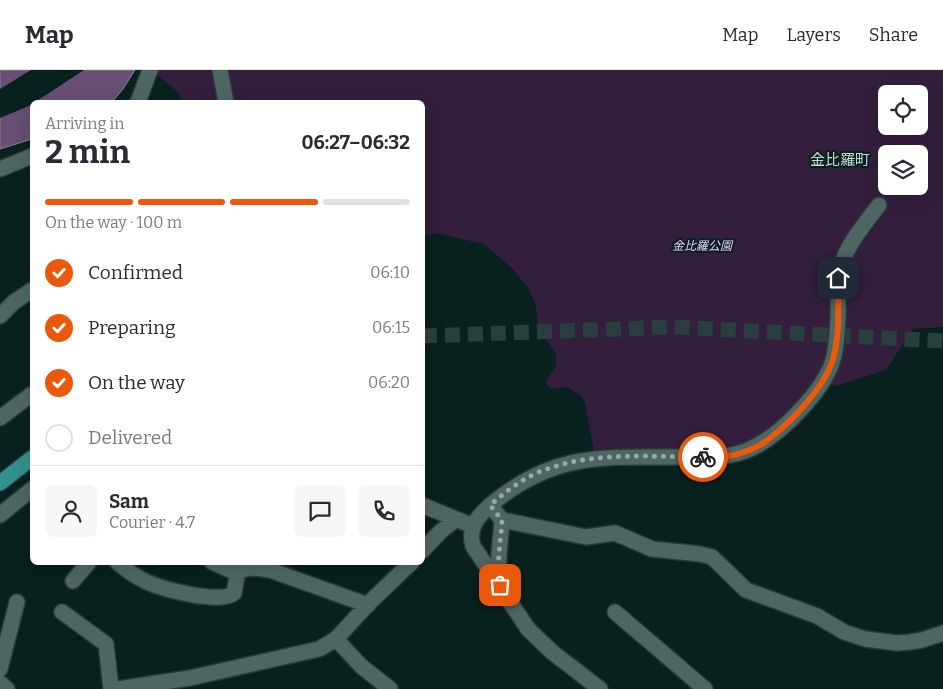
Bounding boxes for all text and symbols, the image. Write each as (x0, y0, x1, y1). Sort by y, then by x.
text: Map (25, 21, 74, 49)
text: Map (722, 24, 758, 46)
text: Layers (786, 24, 841, 46)
text: Share (869, 24, 918, 46)
map controls (878, 85, 928, 195)
button: locate (878, 85, 928, 135)
text: Arriving in (45, 114, 124, 133)
text: 06:27–06:32 (301, 131, 410, 154)
text: 2 min (45, 133, 130, 171)
button: layers (878, 145, 928, 195)
district label: 金比羅町 (810, 151, 870, 169)
text: On the way · 100 m (45, 213, 182, 232)
park label: 金比羅公園 (672, 239, 734, 253)
pin (817, 257, 859, 299)
icon: check (45, 259, 73, 287)
text: Confirmed (88, 261, 183, 284)
text: 06:10 (370, 263, 410, 282)
icon: home (824, 264, 852, 292)
icon: check (45, 314, 73, 342)
text: Preparing (88, 316, 176, 339)
text: 06:15 (372, 318, 410, 337)
icon: check (45, 369, 73, 397)
text: On the way (88, 371, 185, 394)
text: 06:20 (368, 373, 410, 392)
text: Delivered (88, 426, 172, 449)
courier (678, 432, 728, 482)
icon: bike (689, 443, 717, 471)
button: person (45, 485, 97, 537)
button: chat (294, 485, 346, 537)
button: phone (358, 485, 410, 537)
text: Sam (109, 490, 149, 513)
text: Courier · 4.7 (109, 513, 195, 532)
pin (479, 564, 521, 606)
icon: bag (486, 571, 514, 599)

